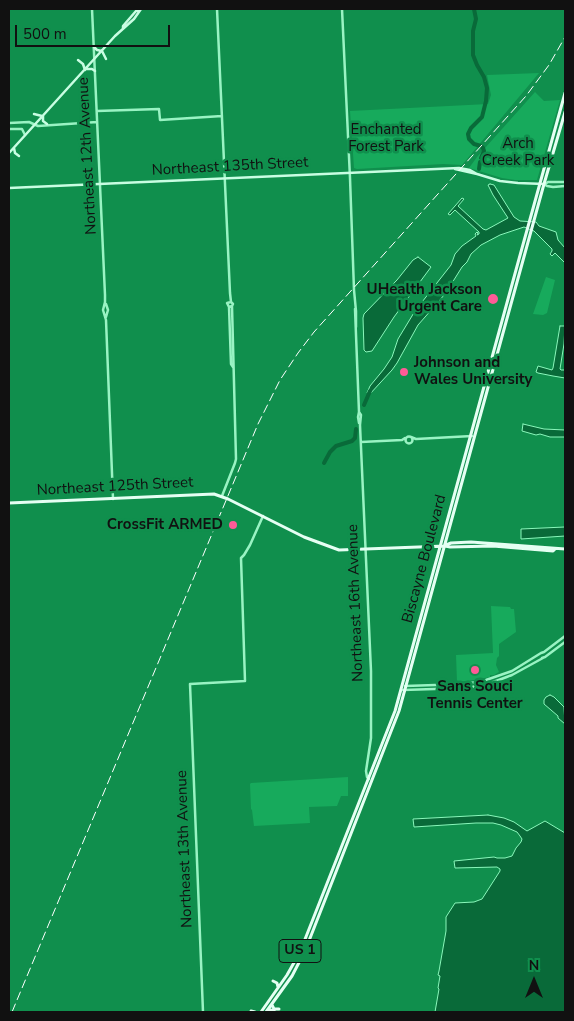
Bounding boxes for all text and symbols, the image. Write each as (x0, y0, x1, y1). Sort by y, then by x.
scale bar (18, 15, 172, 47)
text: 500 m (23, 24, 67, 44)
street label: Northeast 12th Avenue (75, 77, 101, 235)
park label: Enchanted Forest Park (348, 121, 424, 156)
park label: Arch Creek Park (482, 135, 554, 170)
street label: Northeast 135th Street (151, 154, 309, 180)
place label: UHealth Jackson Urgent Care (367, 281, 482, 316)
marker: UHealth Jackson Urgent Care (486, 292, 500, 306)
place label: Johnson and Wales University (414, 354, 532, 389)
marker: Johnson and Wales University (398, 366, 410, 378)
street label: Northeast 125th Street (36, 474, 194, 500)
street label: Biscayne Boulevard (399, 493, 451, 625)
place label: CrossFit ARMED (107, 516, 223, 534)
marker: CrossFit ARMED (227, 519, 239, 531)
street label: Northeast 16th Avenue (344, 524, 368, 682)
marker: Sans Souci Tennis Center (469, 664, 481, 676)
place label: Sans Souci Tennis Center (427, 678, 523, 713)
street label: Northeast 13th Avenue (173, 770, 197, 928)
road number: US 1 (279, 939, 321, 962)
north arrow (509, 956, 559, 1006)
text: N (529, 956, 539, 975)

